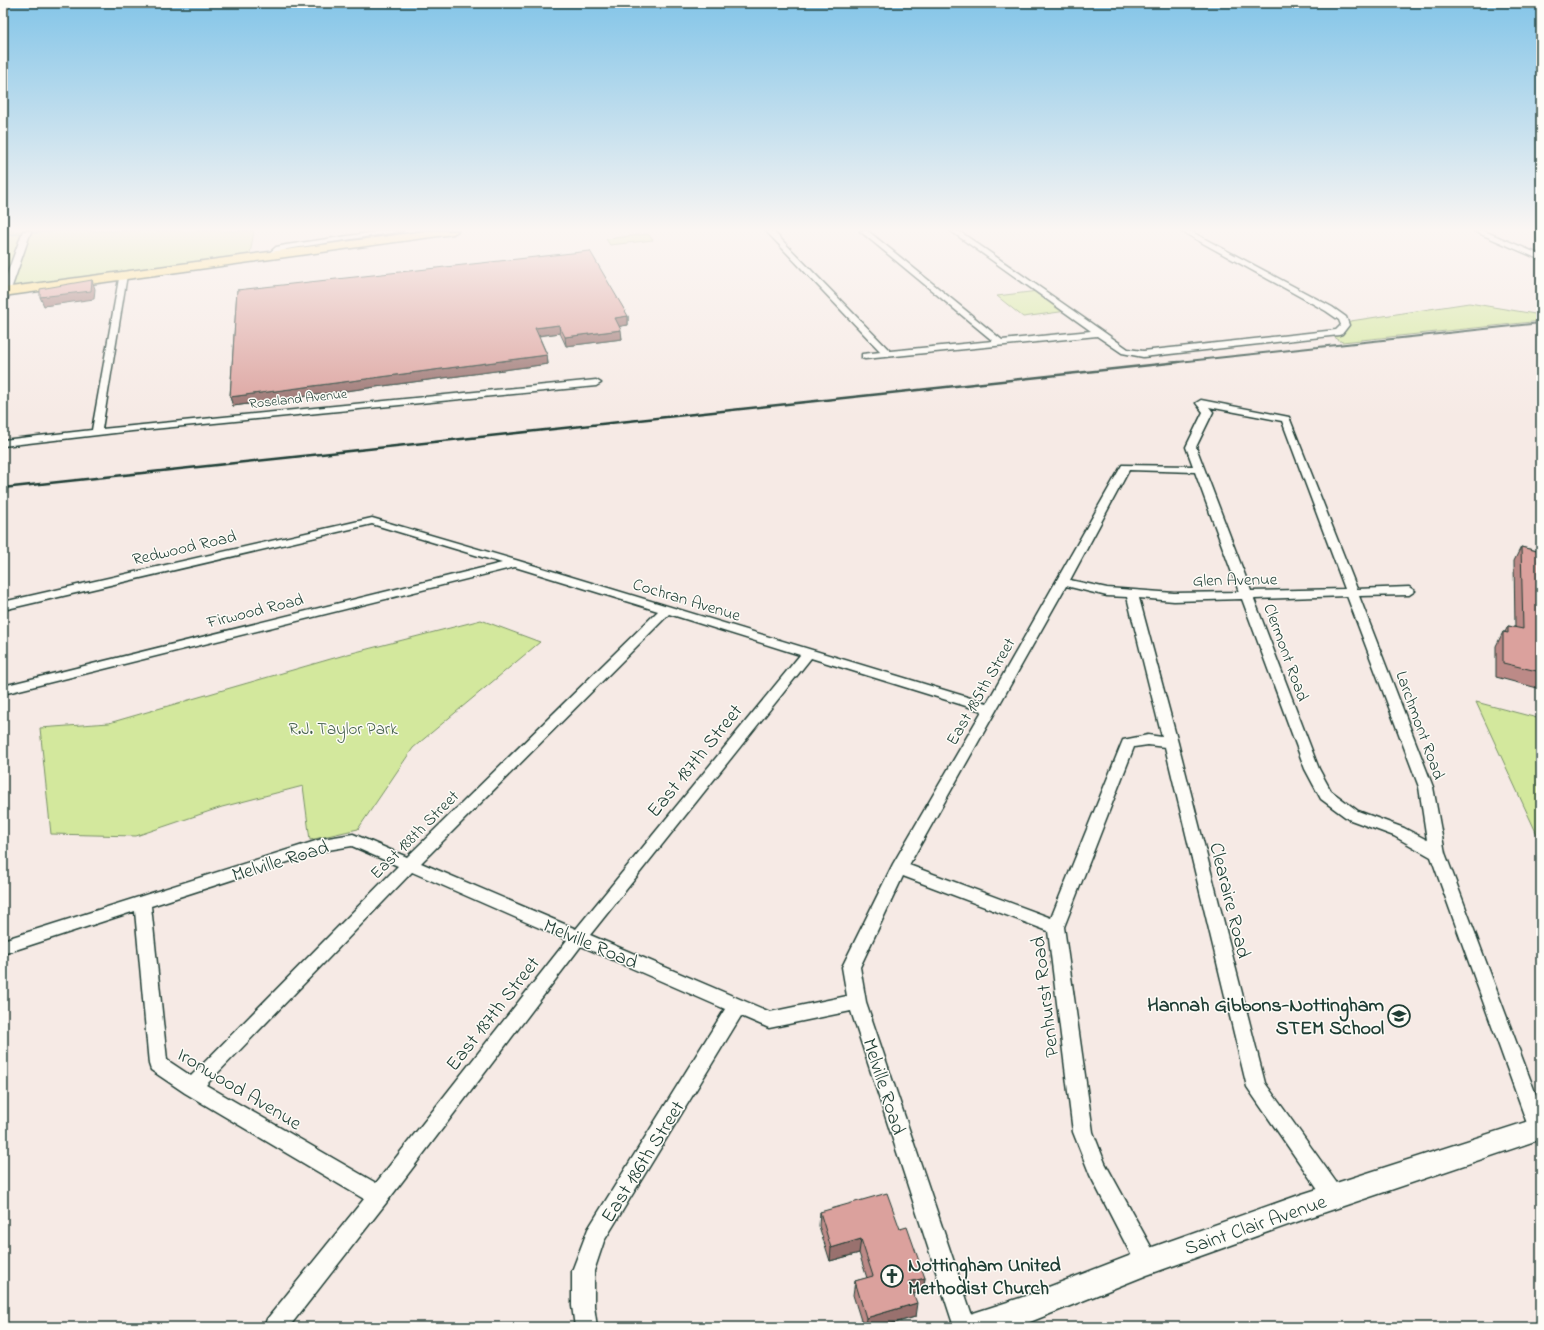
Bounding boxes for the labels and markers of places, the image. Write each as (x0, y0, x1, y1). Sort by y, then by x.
place label: Hannah Gibbons-Nottingham STEM School (1147, 992, 1384, 1044)
school or university icon: Hannah Gibbons-Nottingham STEM School (1386, 1003, 1412, 1029)
place label: Nottingham United Methodist Church (908, 1252, 1062, 1304)
church icon: Nottingham United Methodist Church (879, 1263, 905, 1289)

